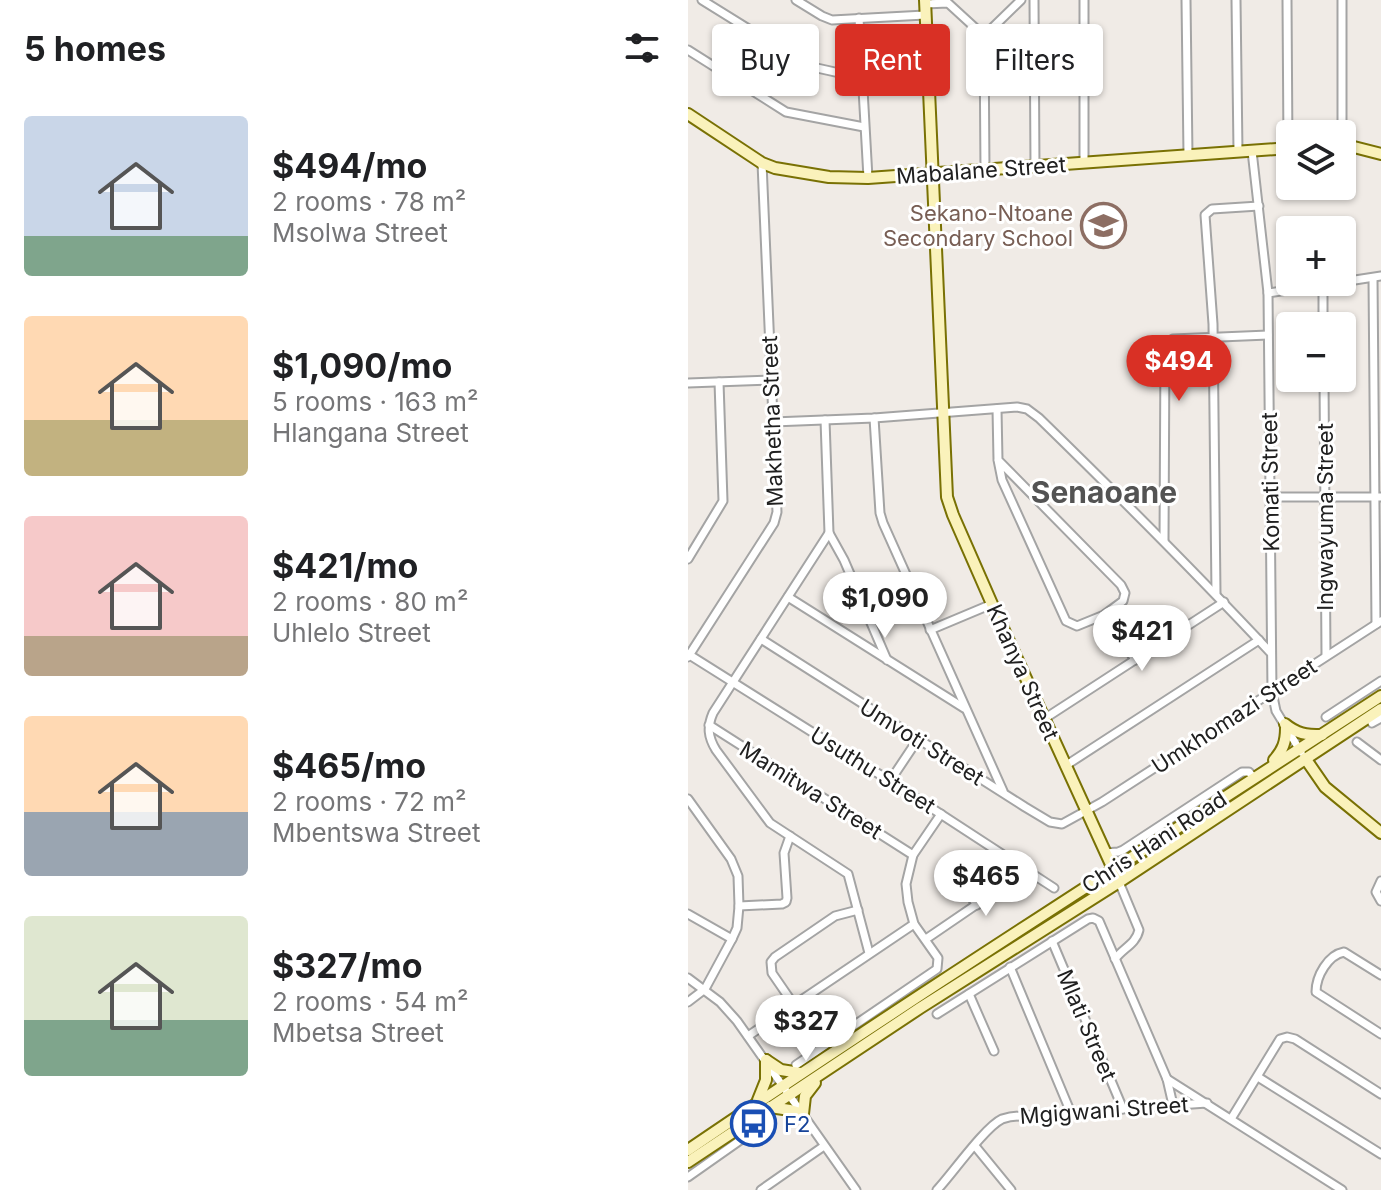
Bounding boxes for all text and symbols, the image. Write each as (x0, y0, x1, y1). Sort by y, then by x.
chip: Buy (712, 24, 819, 96)
chip: Rent (835, 24, 950, 96)
chip: Filters (966, 24, 1103, 96)
icon: filters (620, 26, 664, 70)
text: 5 homes (24, 28, 166, 69)
map controls (1276, 120, 1356, 392)
button: layers (1276, 120, 1356, 200)
text: $494/mo (272, 145, 427, 186)
icon: home (88, 148, 184, 244)
street label: Mabalane Street (895, 151, 1067, 189)
text: 2 rooms · 78 m² (272, 186, 466, 217)
place label: Sekano-Ntoane Secondary School (883, 200, 1073, 251)
school or university icon: Sekano-Ntoane Secondary School (1080, 202, 1128, 250)
button: + (1276, 216, 1356, 296)
text: Msolwa Street (272, 217, 448, 248)
button: − (1276, 312, 1356, 392)
street label: Makhetha Street (756, 335, 788, 507)
pin: $494 (1132, 335, 1226, 403)
text: $1,090/mo (272, 345, 452, 386)
text: $494 (1144, 345, 1214, 376)
icon: home (88, 348, 184, 444)
text: 5 rooms · 163 m² (272, 386, 479, 417)
street label: Komati Street (1256, 412, 1284, 552)
text: Hlangana Street (272, 417, 469, 448)
street label: Ingwayuma Street (1312, 423, 1338, 611)
district label: Senaoane (1031, 474, 1177, 510)
text: $421/mo (272, 545, 418, 586)
icon: home (88, 548, 184, 644)
pin: $1,090 (820, 572, 950, 640)
text: $1,090 (841, 582, 929, 613)
text: 2 rooms · 80 m² (272, 586, 468, 617)
street label: Khanya Street (981, 600, 1065, 744)
pin: $421 (1095, 605, 1189, 673)
text: $421 (1111, 615, 1173, 646)
text: Uhlelo Street (272, 617, 431, 648)
street label: Umkhomazi Street (1147, 653, 1321, 779)
street label: Umvoti Street (855, 694, 989, 790)
street label: Usuthu Street (806, 721, 940, 819)
street label: Mamitwa Street (735, 736, 887, 844)
text: $465/mo (272, 745, 426, 786)
icon: home (88, 748, 184, 844)
text: 2 rooms · 72 m² (272, 786, 466, 817)
street label: Chris Hani Road (1077, 786, 1231, 898)
text: Mbentswa Street (272, 817, 480, 848)
pin: $465 (939, 850, 1033, 918)
text: $465 (952, 860, 1020, 891)
text: $327/mo (272, 945, 422, 986)
icon: home (88, 948, 184, 1044)
street label: Mlati Street (1052, 965, 1122, 1085)
text: 2 rooms · 54 m² (272, 986, 469, 1017)
pin: $327 (759, 995, 853, 1063)
text: $327 (773, 1005, 839, 1036)
text: Mbetsa Street (272, 1017, 444, 1048)
street label: Mgigwani Street (1019, 1091, 1189, 1129)
bus stop icon: F2 (729, 1100, 777, 1148)
place label: F2 (784, 1111, 810, 1137)

